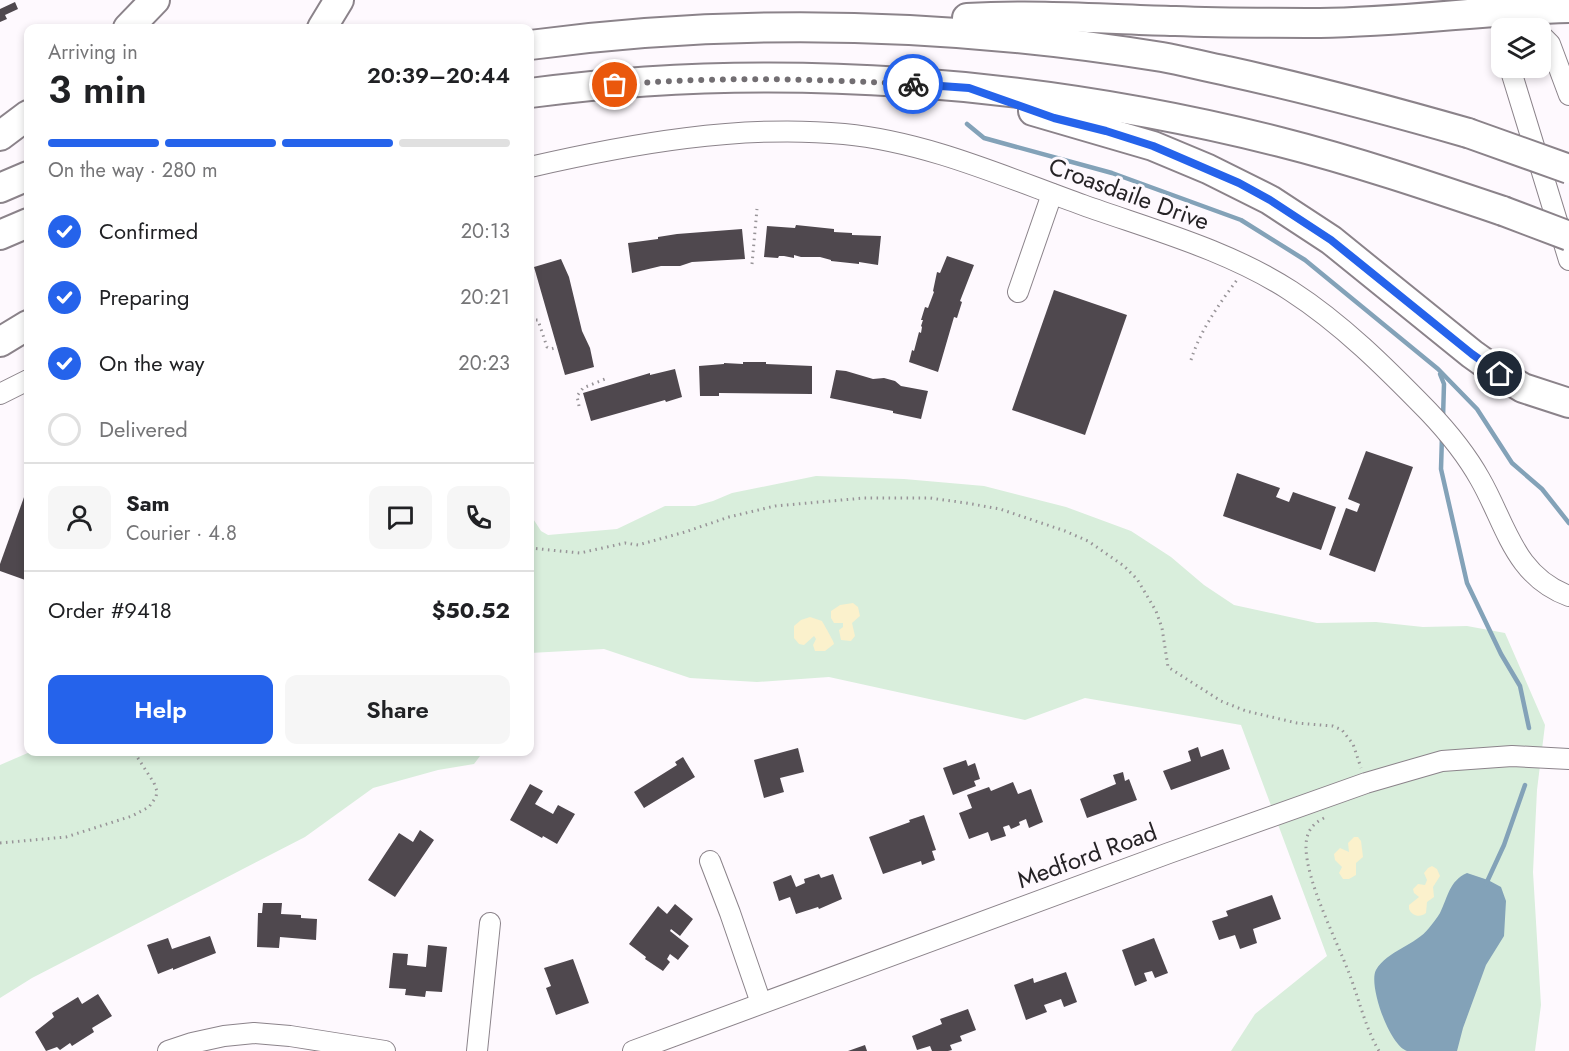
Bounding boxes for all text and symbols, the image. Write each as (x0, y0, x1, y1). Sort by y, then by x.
map controls (1491, 18, 1551, 78)
button: layers (1491, 18, 1551, 78)
text: Arriving in (48, 38, 138, 67)
courier (883, 54, 943, 114)
text: 20:39–20:44 (367, 59, 510, 91)
pin (589, 59, 640, 110)
text: 3 min (48, 61, 147, 118)
icon: bag (598, 68, 631, 101)
icon: bike (897, 68, 930, 101)
street label: Croasdaile Drive (1044, 148, 1214, 239)
text: On the way · 280 m (48, 156, 218, 185)
icon: check (48, 215, 81, 248)
text: Confirmed (99, 215, 198, 247)
text: 20:13 (461, 217, 510, 246)
icon: check (48, 281, 81, 314)
text: Preparing (99, 281, 190, 313)
text: 20:21 (460, 283, 510, 312)
icon: check (48, 347, 81, 380)
text: On the way (99, 347, 204, 379)
pin (1474, 348, 1525, 399)
text: 20:23 (458, 349, 510, 378)
icon: home (1483, 357, 1516, 390)
text: Delivered (99, 413, 188, 445)
button: person (48, 486, 111, 549)
button: chat (369, 486, 432, 549)
button: phone (447, 486, 510, 549)
text: Sam (126, 487, 170, 519)
text: Courier · 4.8 (126, 519, 237, 548)
text: Order #9418 (48, 594, 172, 626)
text: $50.52 (432, 594, 510, 626)
button: Help (48, 675, 273, 744)
button: Share (285, 675, 510, 744)
street label: Medford Road (1012, 814, 1162, 897)

